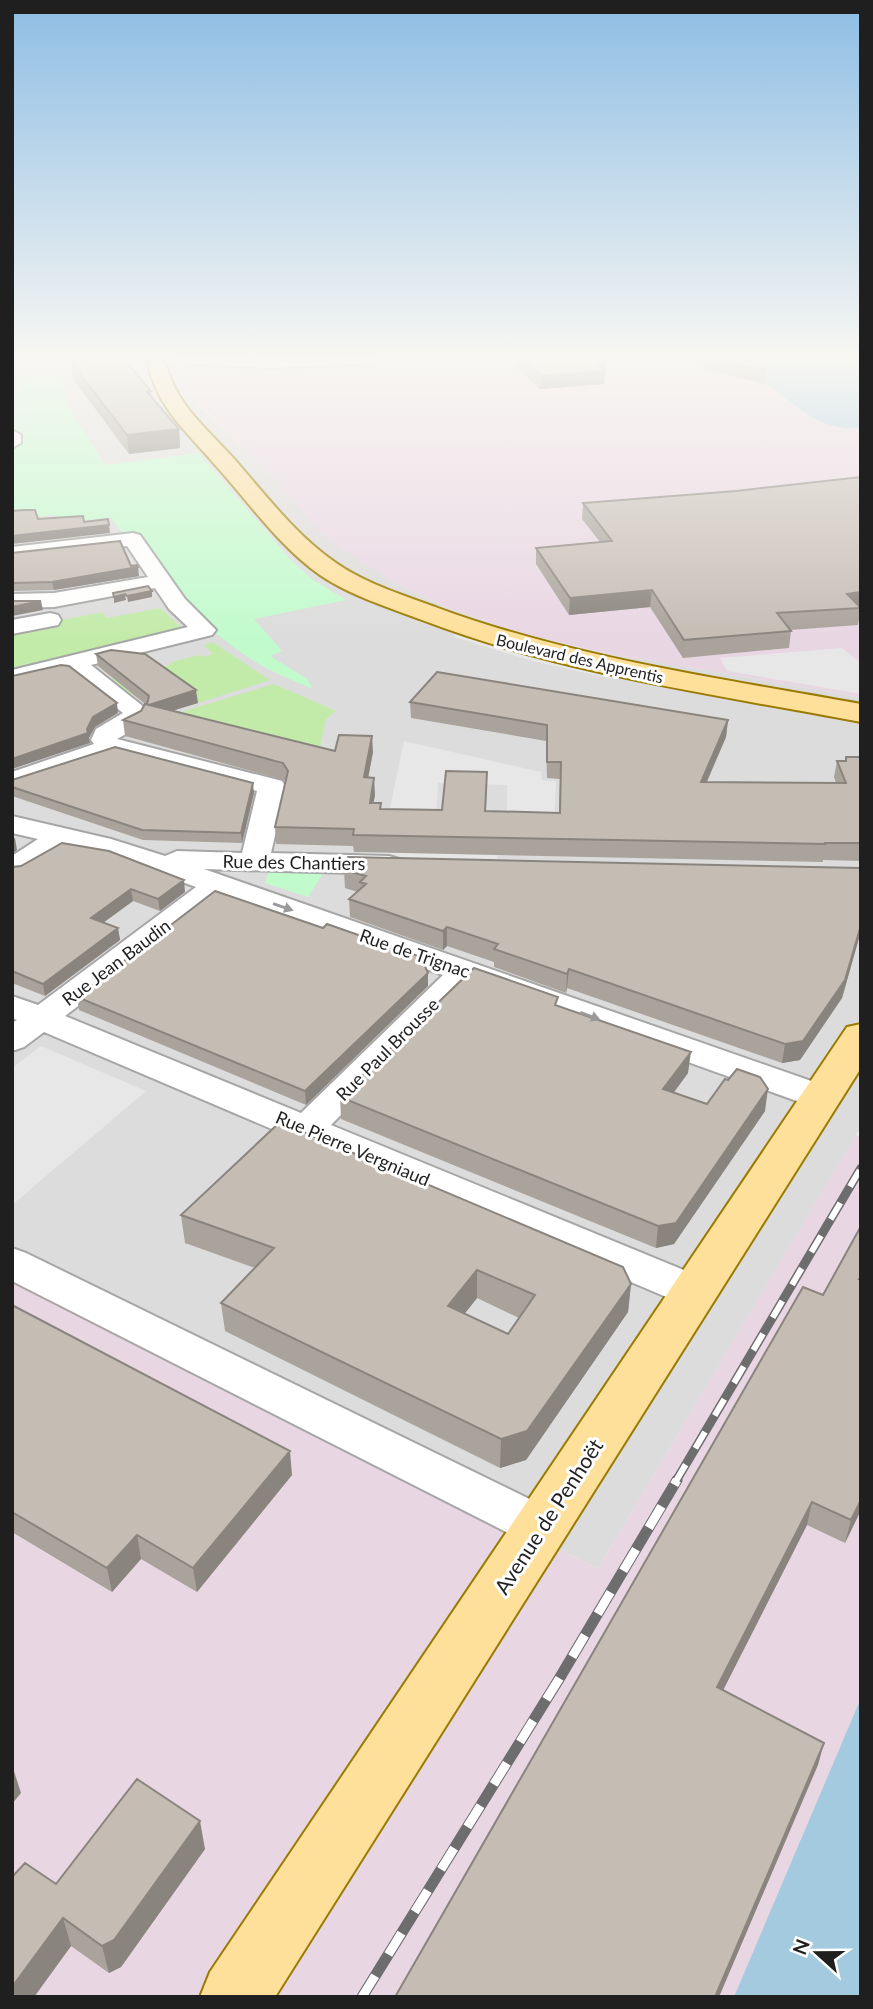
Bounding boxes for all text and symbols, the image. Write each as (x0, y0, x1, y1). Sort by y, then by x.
street label: Boulevard des Apprentis (495, 630, 666, 687)
street label: Rue des Chantiers (222, 850, 366, 874)
one-way arrow (273, 902, 294, 913)
street label: Rue Jean Baudin (58, 914, 174, 1010)
street label: Rue de Trignac (357, 924, 473, 982)
street label: Rue Paul Brousse (331, 993, 443, 1105)
one-way arrow (580, 1011, 601, 1022)
street label: Rue Pierre Vergniaud (273, 1106, 433, 1190)
street label: Avenue de Penhoët (488, 1433, 608, 1598)
north arrow (782, 1918, 852, 1988)
text: N (787, 1936, 814, 1958)

